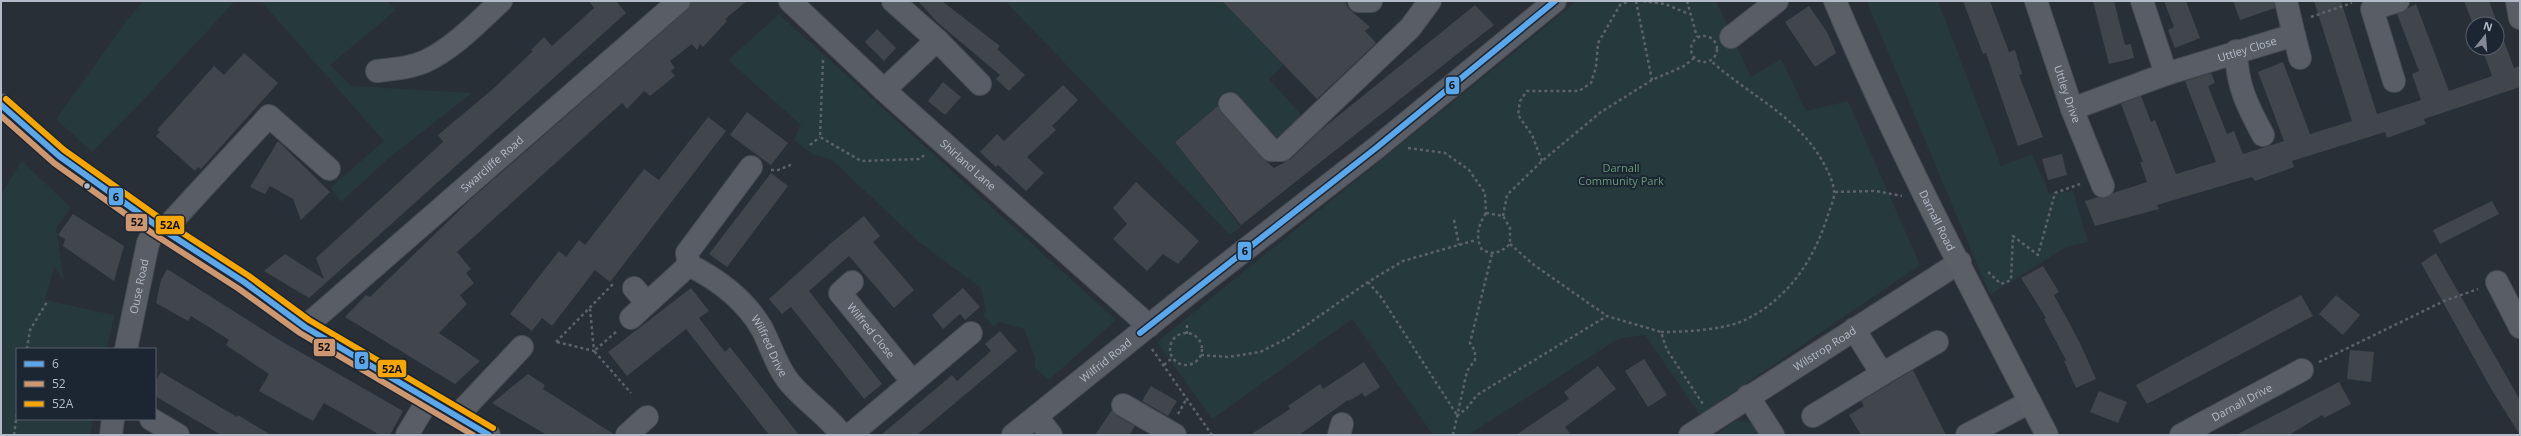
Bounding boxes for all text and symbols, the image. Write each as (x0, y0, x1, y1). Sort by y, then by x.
north arrow (2465, 16, 2505, 56)
text: N (2482, 17, 2495, 34)
street label: Uttley Close (2216, 33, 2278, 65)
street label: Uttley Drive (2051, 63, 2085, 125)
line badge: 6 (1445, 76, 1460, 95)
text: 6 (1449, 77, 1455, 92)
street label: Swarcliffe Road (457, 132, 526, 195)
street label: Shirland Lane (937, 136, 1000, 193)
park label: Darnall Community Park (1578, 160, 1664, 188)
unlabelled marker (82, 181, 92, 191)
line badge: 6 (108, 187, 124, 206)
street label: Darnall Road (1916, 187, 1959, 253)
text: 6 (113, 189, 119, 204)
line badge: 52 (125, 213, 148, 232)
text: 52 (131, 214, 143, 229)
line badge: 52A (155, 215, 185, 235)
text: 52A (160, 217, 180, 232)
line badge: 6 (1237, 241, 1252, 261)
text: 6 (1242, 243, 1248, 258)
street label: Ouse Road (125, 257, 152, 315)
street label: Wilfred Close (844, 300, 898, 361)
street label: Wilfred Drive (748, 312, 791, 379)
street label: Wilstrop Road (1790, 323, 1859, 374)
street label: Wilfrid Road (1076, 335, 1134, 385)
line badge: 52 (313, 338, 336, 357)
text: 52 (318, 339, 330, 354)
legend (16, 348, 156, 420)
line badge: 6 (354, 351, 369, 370)
text: 6 (359, 352, 365, 367)
text: 6 (52, 355, 59, 372)
line badge: 52A (377, 359, 407, 378)
text: 52A (382, 361, 402, 376)
text: 52 (52, 375, 66, 392)
street label: Darnall Drive (2209, 379, 2275, 424)
text: 52A (52, 395, 74, 412)

